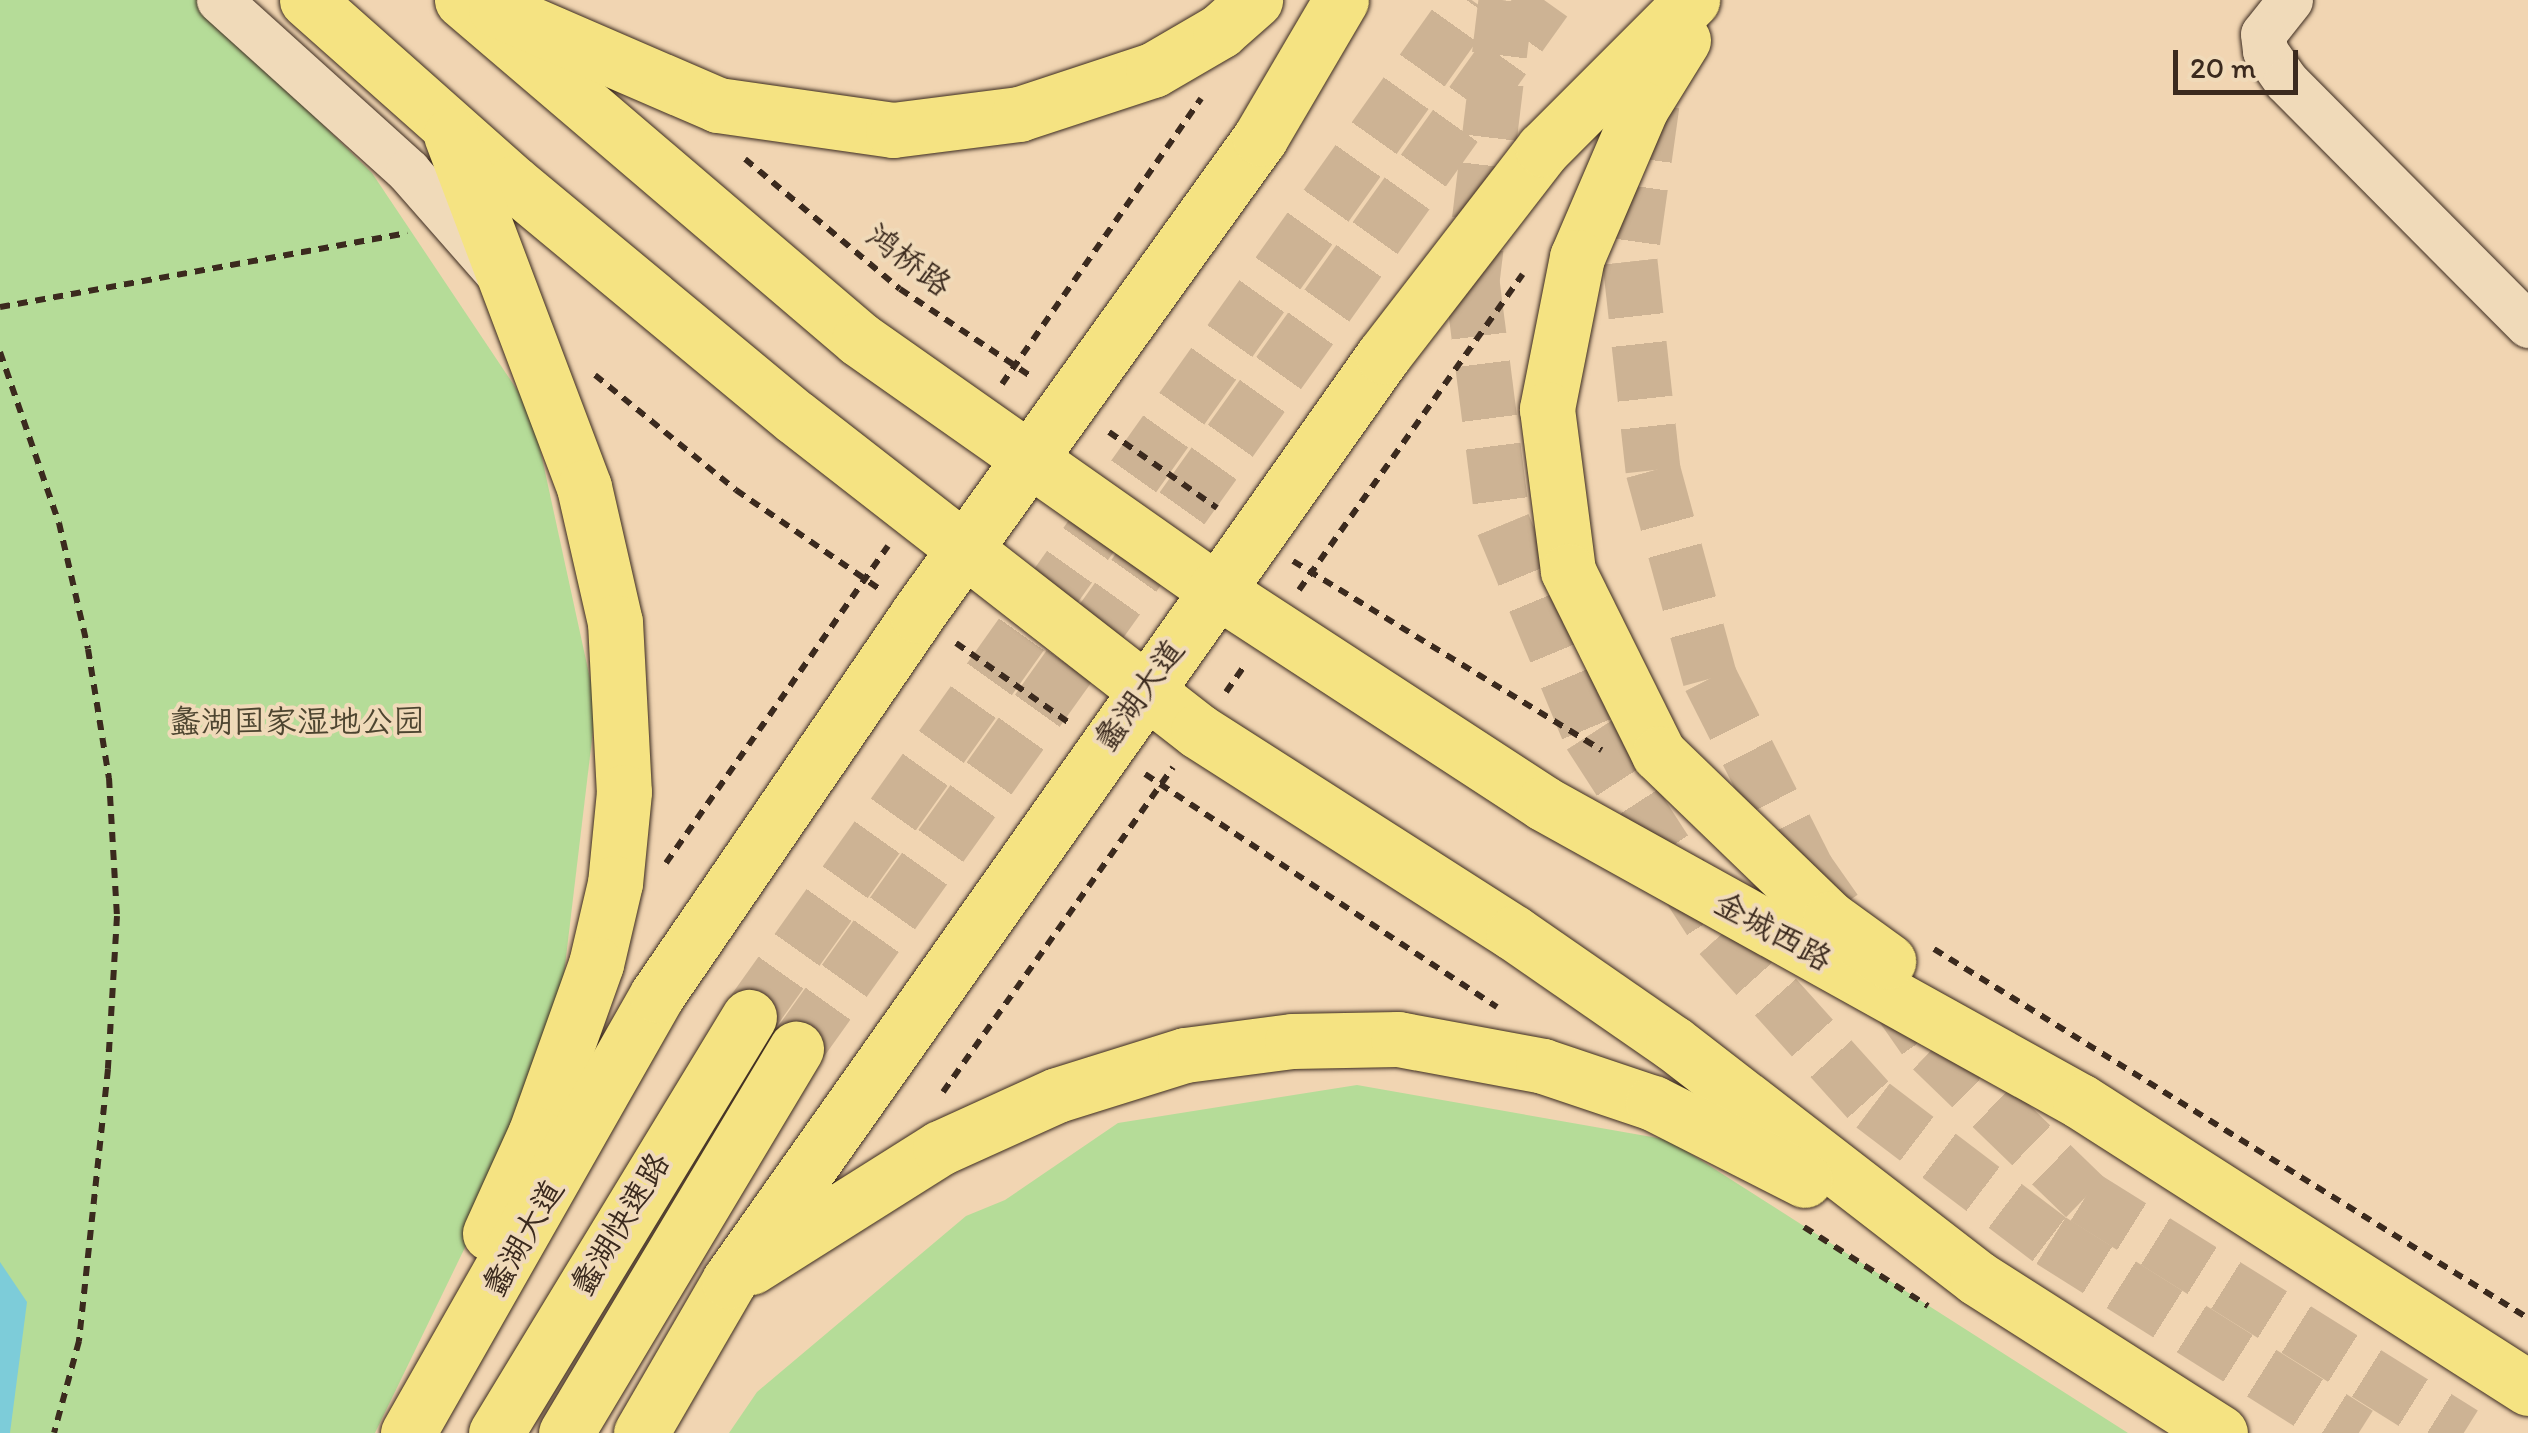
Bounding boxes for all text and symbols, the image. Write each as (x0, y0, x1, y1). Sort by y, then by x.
scale bar (2178, 30, 2303, 92)
text: 20 m (2190, 49, 2256, 86)
street label: 鸿桥路 (859, 216, 959, 304)
street label: 蠡湖大道 (1086, 632, 1192, 758)
park label: 蠡湖国家湿地公园 (169, 702, 425, 740)
street label: 金城西路 (1708, 883, 1838, 979)
street label: 蠡湖快速路 (562, 1146, 678, 1302)
street label: 蠡湖大道 (474, 1173, 572, 1303)

